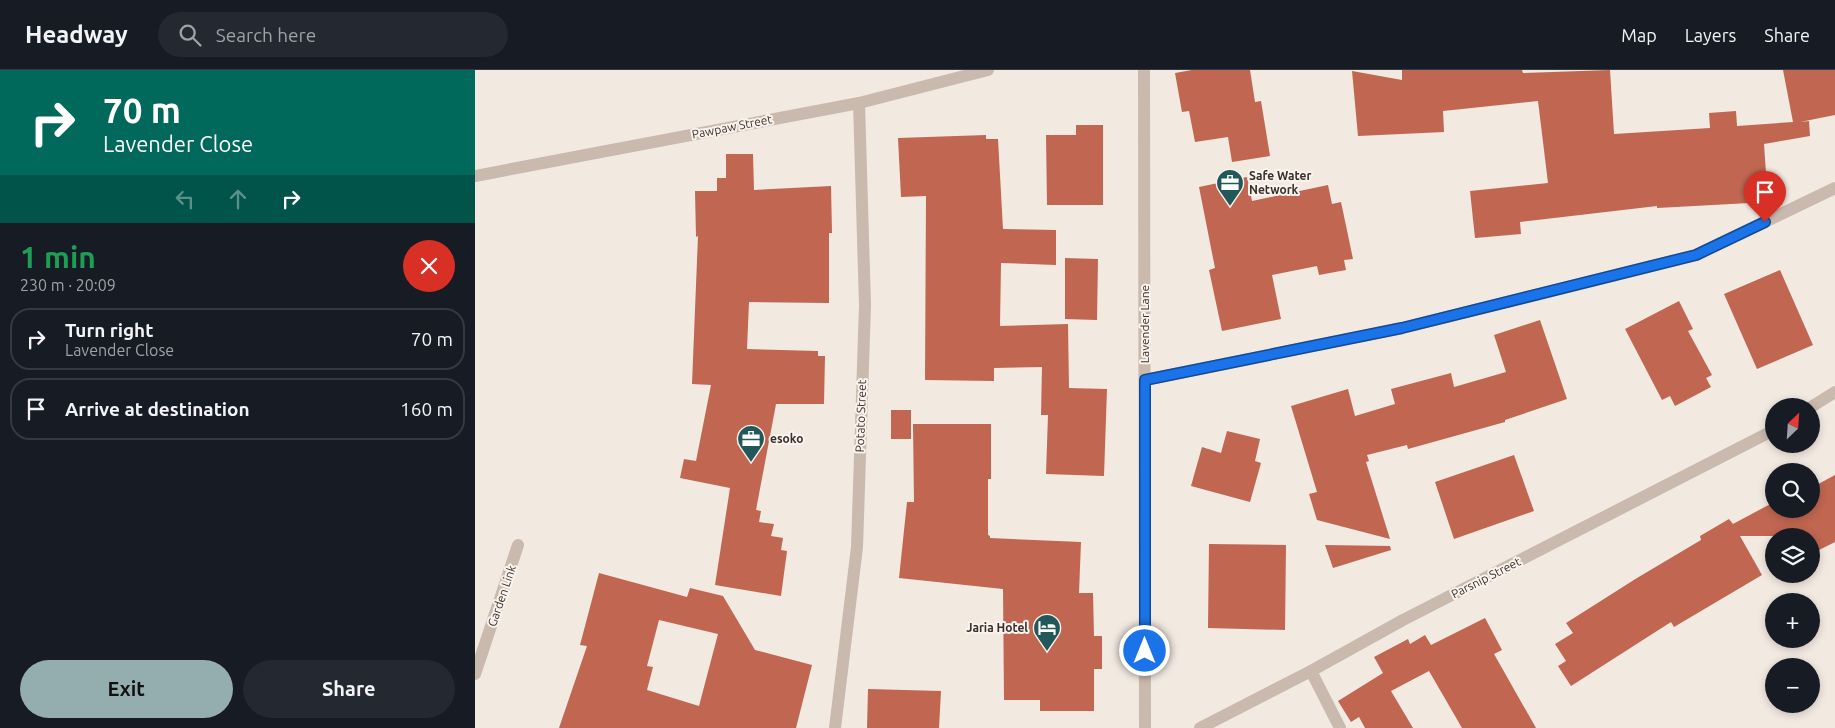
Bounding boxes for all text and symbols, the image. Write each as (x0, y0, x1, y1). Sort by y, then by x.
search box (158, 12, 508, 57)
text: Headway (25, 21, 128, 48)
icon: search (176, 21, 204, 49)
text: Search here (216, 24, 316, 46)
text: Map (1621, 25, 1657, 45)
text: Layers (1685, 25, 1736, 45)
text: Share (1764, 25, 1810, 45)
icon: right (20, 90, 85, 155)
text: 70 m (103, 90, 181, 130)
street label: Pawpaw Street (691, 112, 773, 141)
text: Lavender Close (103, 131, 253, 156)
office icon: Safe Water Network (1215, 168, 1245, 207)
place label: Safe Water Network (1249, 169, 1311, 196)
pin (1744, 171, 1786, 222)
icon: arrive (1751, 178, 1779, 206)
icon: left (171, 185, 199, 213)
icon: ahead (224, 185, 252, 213)
icon: right (277, 185, 305, 213)
text: 1 min (20, 240, 96, 274)
button: close (403, 240, 455, 292)
text: 230 m · 20:09 (20, 276, 116, 294)
street label: Lavender Lane (1138, 285, 1151, 363)
text: Turn right (65, 319, 153, 341)
icon: right (22, 325, 50, 353)
text: 70 m (411, 328, 453, 350)
text: Lavender Close (65, 341, 174, 359)
street label: Potato Street (853, 379, 868, 453)
icon: arrive (22, 395, 50, 423)
text: Arrive at destination (65, 398, 250, 420)
text: 160 m (400, 398, 453, 420)
north arrow (1765, 398, 1820, 452)
map controls (1765, 398, 1820, 713)
office icon: esoko (736, 424, 766, 463)
place label: esoko (770, 432, 803, 445)
button: search (1765, 463, 1820, 518)
button: layers (1765, 528, 1820, 583)
street label: Parsnip Street (1449, 554, 1523, 601)
street label: Garden Link (485, 564, 518, 628)
button: + (1765, 593, 1820, 648)
hotel icon: Jaria Hotel (1032, 613, 1062, 652)
place label: Jaria Hotel (966, 621, 1028, 634)
position arrow (1118, 624, 1170, 676)
button: − (1765, 658, 1820, 713)
button: Exit (20, 660, 233, 718)
button: Share (243, 660, 455, 718)

